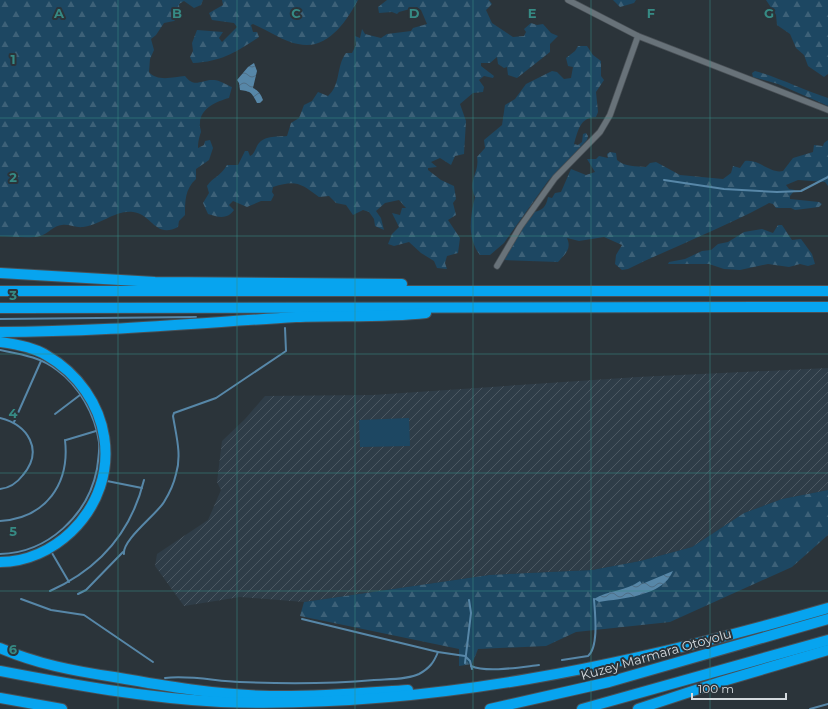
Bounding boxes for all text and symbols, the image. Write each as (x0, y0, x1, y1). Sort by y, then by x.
text: A (53, 5, 65, 21)
text: B (172, 5, 182, 21)
text: C (291, 5, 301, 21)
text: D (409, 5, 420, 21)
text: E (528, 5, 537, 21)
text: F (647, 5, 655, 21)
text: G (764, 5, 774, 21)
text: 1 (10, 51, 16, 67)
text: 2 (9, 169, 17, 185)
text: 3 (8, 287, 17, 303)
text: 4 (9, 405, 18, 421)
text: 5 (9, 523, 17, 539)
street label: Kuzey Marmara Otoyolu (579, 625, 733, 683)
text: 6 (9, 641, 18, 657)
scale bar (692, 675, 786, 701)
text: 100 m (698, 681, 734, 696)

